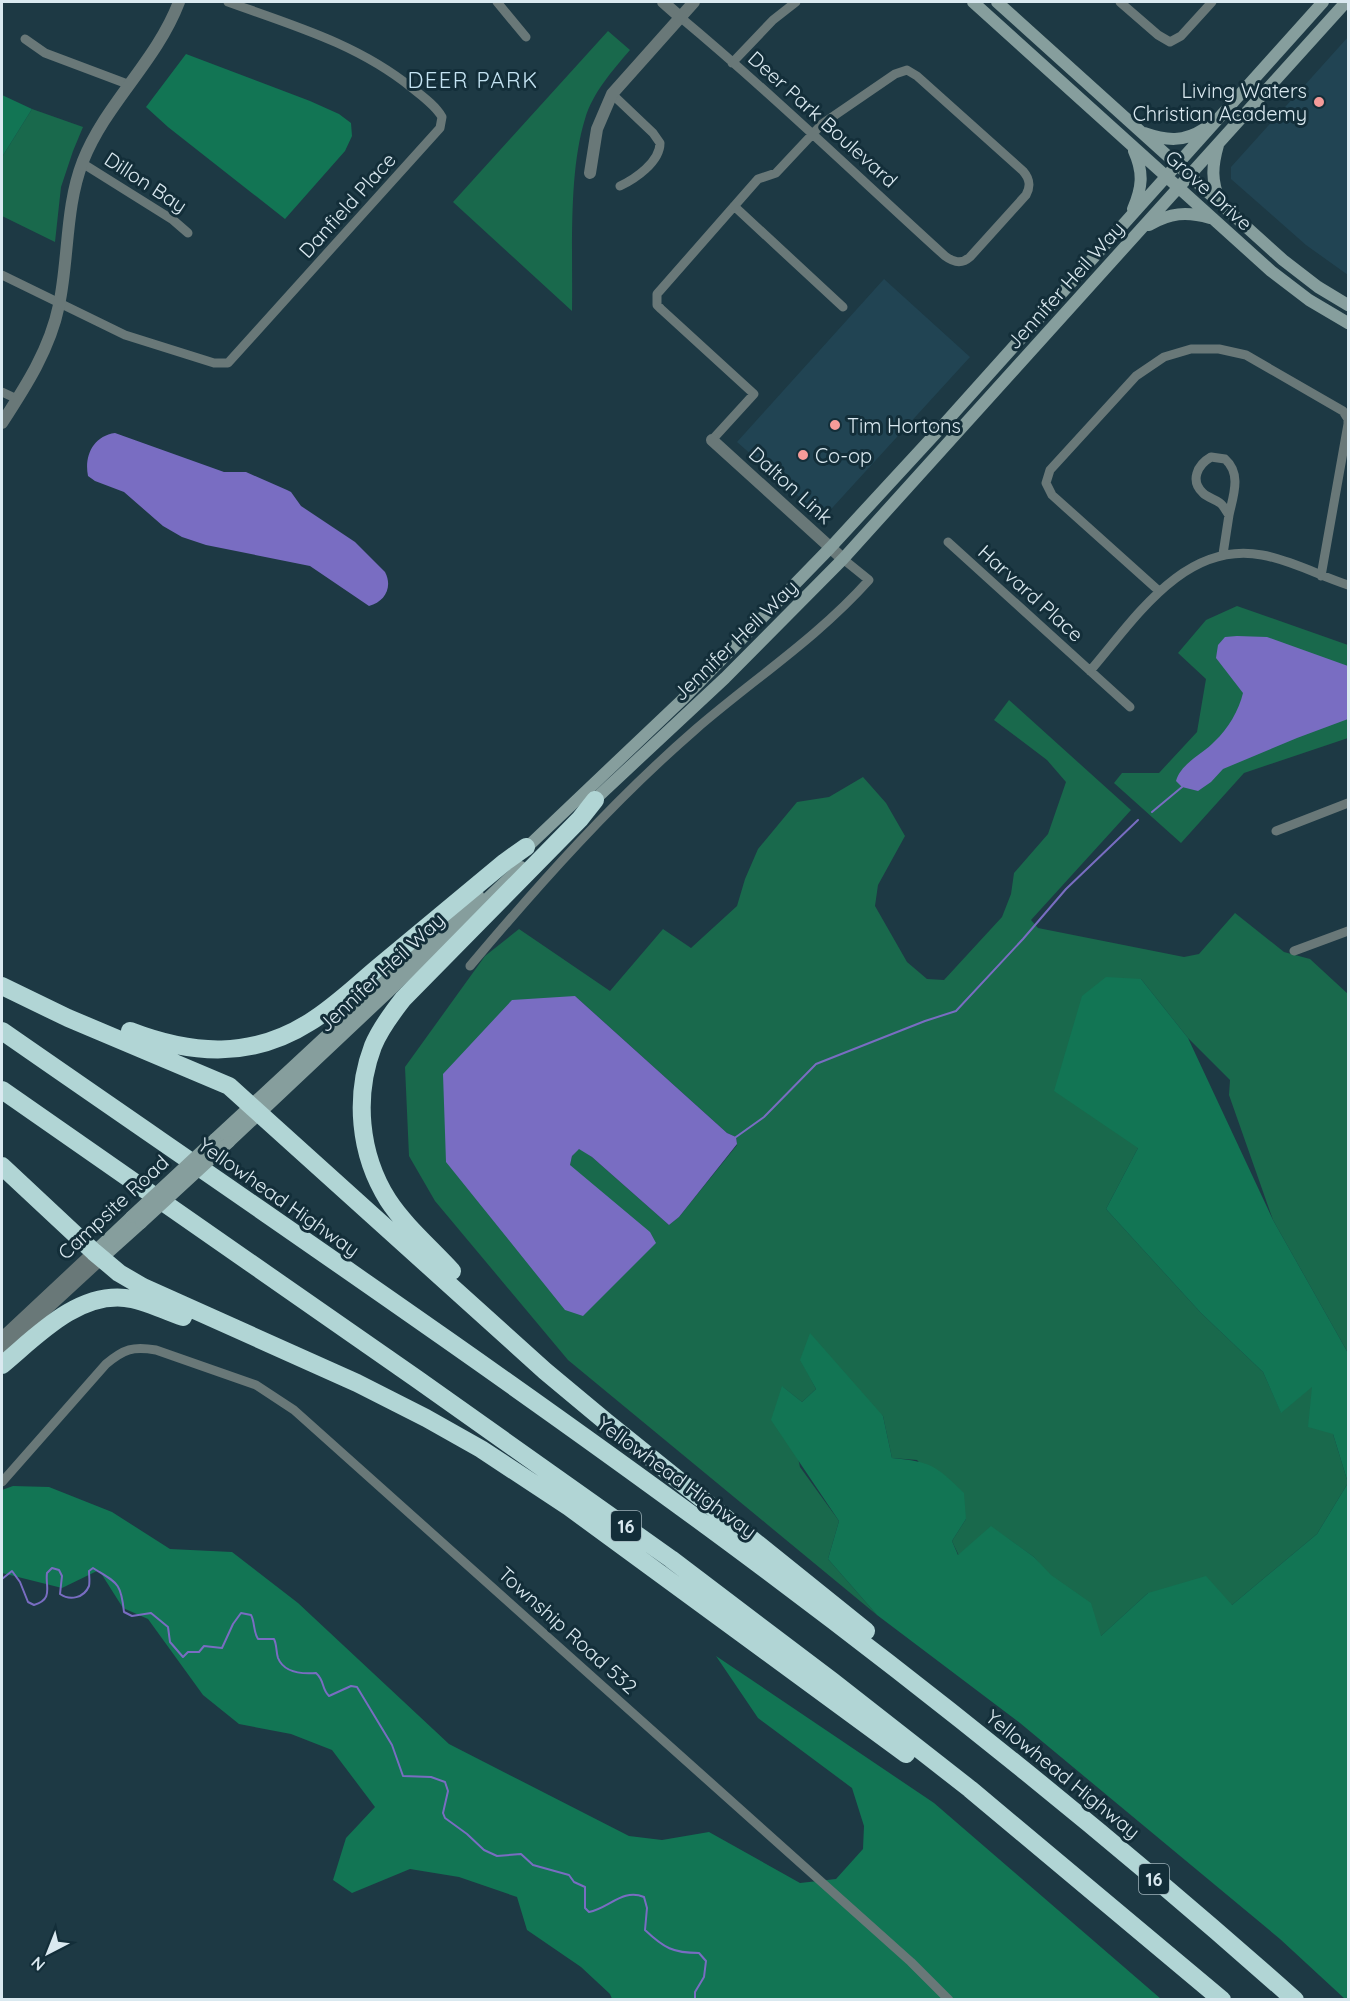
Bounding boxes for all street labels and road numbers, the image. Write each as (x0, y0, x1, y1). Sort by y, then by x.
street label: Deer Park Boulevard (743, 45, 903, 193)
street label: Grove Drive (1160, 144, 1258, 236)
street label: Dillon Bay (100, 146, 192, 218)
street label: Danfield Place (293, 147, 401, 263)
street label: Jennifer Heil Way (1001, 216, 1129, 354)
street label: Dalton Link (744, 441, 838, 529)
street label: Harvard Place (973, 539, 1089, 647)
street label: Jennifer Heil Way (667, 574, 803, 706)
street label: Jennifer Heil Way (313, 907, 449, 1037)
street label: Yellowhead Highway (193, 1132, 365, 1262)
street label: Campsite Road (52, 1149, 174, 1265)
street label: Yellowhead Highway (592, 1411, 762, 1543)
road number: 16 (611, 1511, 641, 1541)
street label: Township Road 532 (493, 1561, 643, 1699)
street label: Yellowhead Highway (981, 1704, 1145, 1844)
road number: 16 (1139, 1864, 1169, 1894)

